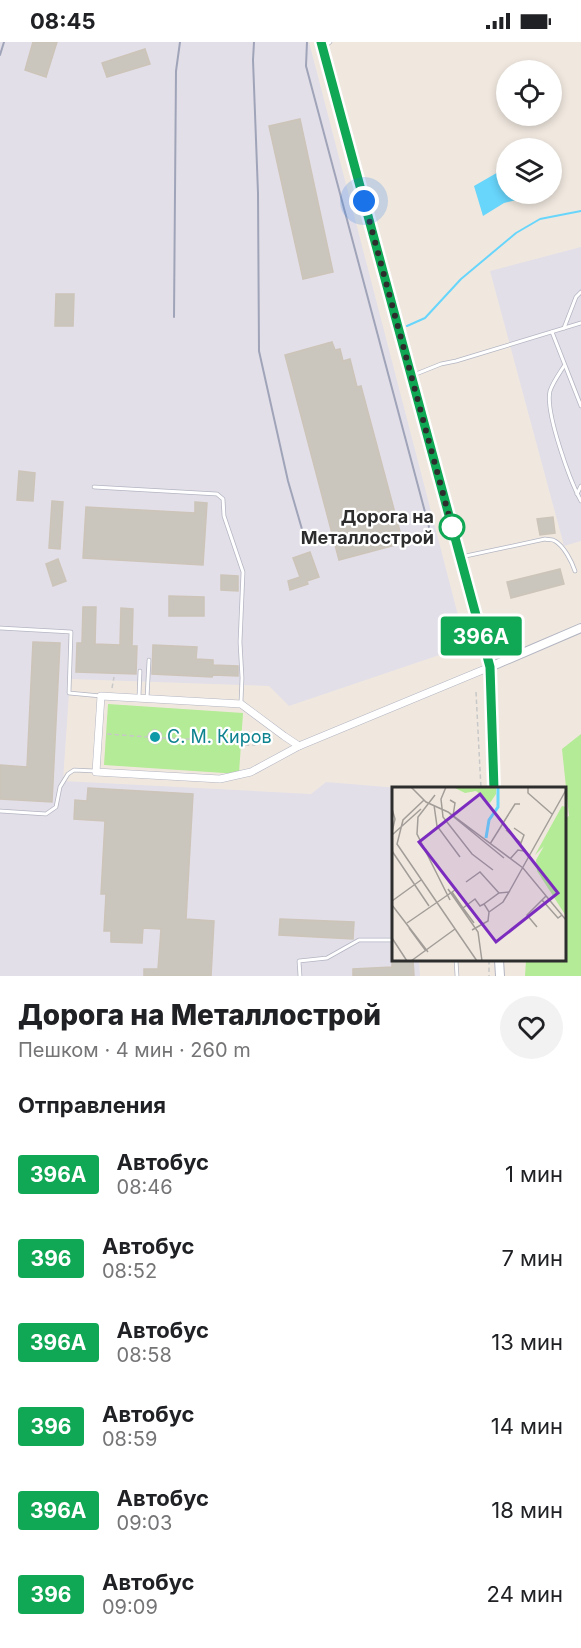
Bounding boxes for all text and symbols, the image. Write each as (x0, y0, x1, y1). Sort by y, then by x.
text: 08:45 (30, 8, 95, 34)
map controls (496, 60, 562, 204)
button: locate (496, 60, 562, 126)
button: layers (496, 138, 562, 204)
your location (349, 186, 379, 216)
place label: Дорога на Металлострой (301, 506, 434, 548)
marker: Дорога на Металлострой (439, 514, 465, 540)
line badge: 396А (439, 616, 523, 656)
text: 396А (453, 624, 509, 649)
place label: С. М. Киров (167, 726, 272, 747)
marker: С. М. Киров (148, 730, 162, 744)
inset map (392, 787, 566, 961)
button: heart (500, 996, 563, 1059)
text: Дорога на Металлострой (18, 998, 381, 1032)
text: Пешком · 4 мин · 260 m (18, 1038, 251, 1062)
text: Отправления (18, 1092, 166, 1118)
text: Автобус (117, 1149, 209, 1175)
text: 1 мин (505, 1161, 563, 1187)
text: 396А (30, 1162, 87, 1187)
text: 08:46 (117, 1175, 173, 1199)
text: Автобус (102, 1233, 195, 1259)
text: 7 мин (501, 1245, 563, 1271)
text: 396 (31, 1246, 71, 1271)
text: 08:52 (102, 1259, 157, 1283)
text: Автобус (117, 1317, 209, 1343)
text: 13 мин (491, 1329, 563, 1355)
text: 396А (30, 1330, 87, 1355)
text: 08:58 (117, 1343, 172, 1367)
text: Автобус (102, 1401, 195, 1427)
text: 14 мин (491, 1413, 563, 1439)
text: 396 (31, 1414, 71, 1439)
text: 08:59 (102, 1427, 157, 1451)
text: Автобус (117, 1485, 209, 1511)
text: 18 мин (491, 1497, 563, 1523)
text: 396А (30, 1498, 87, 1523)
text: 09:03 (117, 1511, 172, 1535)
text: Автобус (102, 1569, 195, 1595)
text: 24 мин (487, 1581, 563, 1607)
text: 396 (31, 1582, 71, 1607)
text: 09:09 (102, 1595, 158, 1619)

